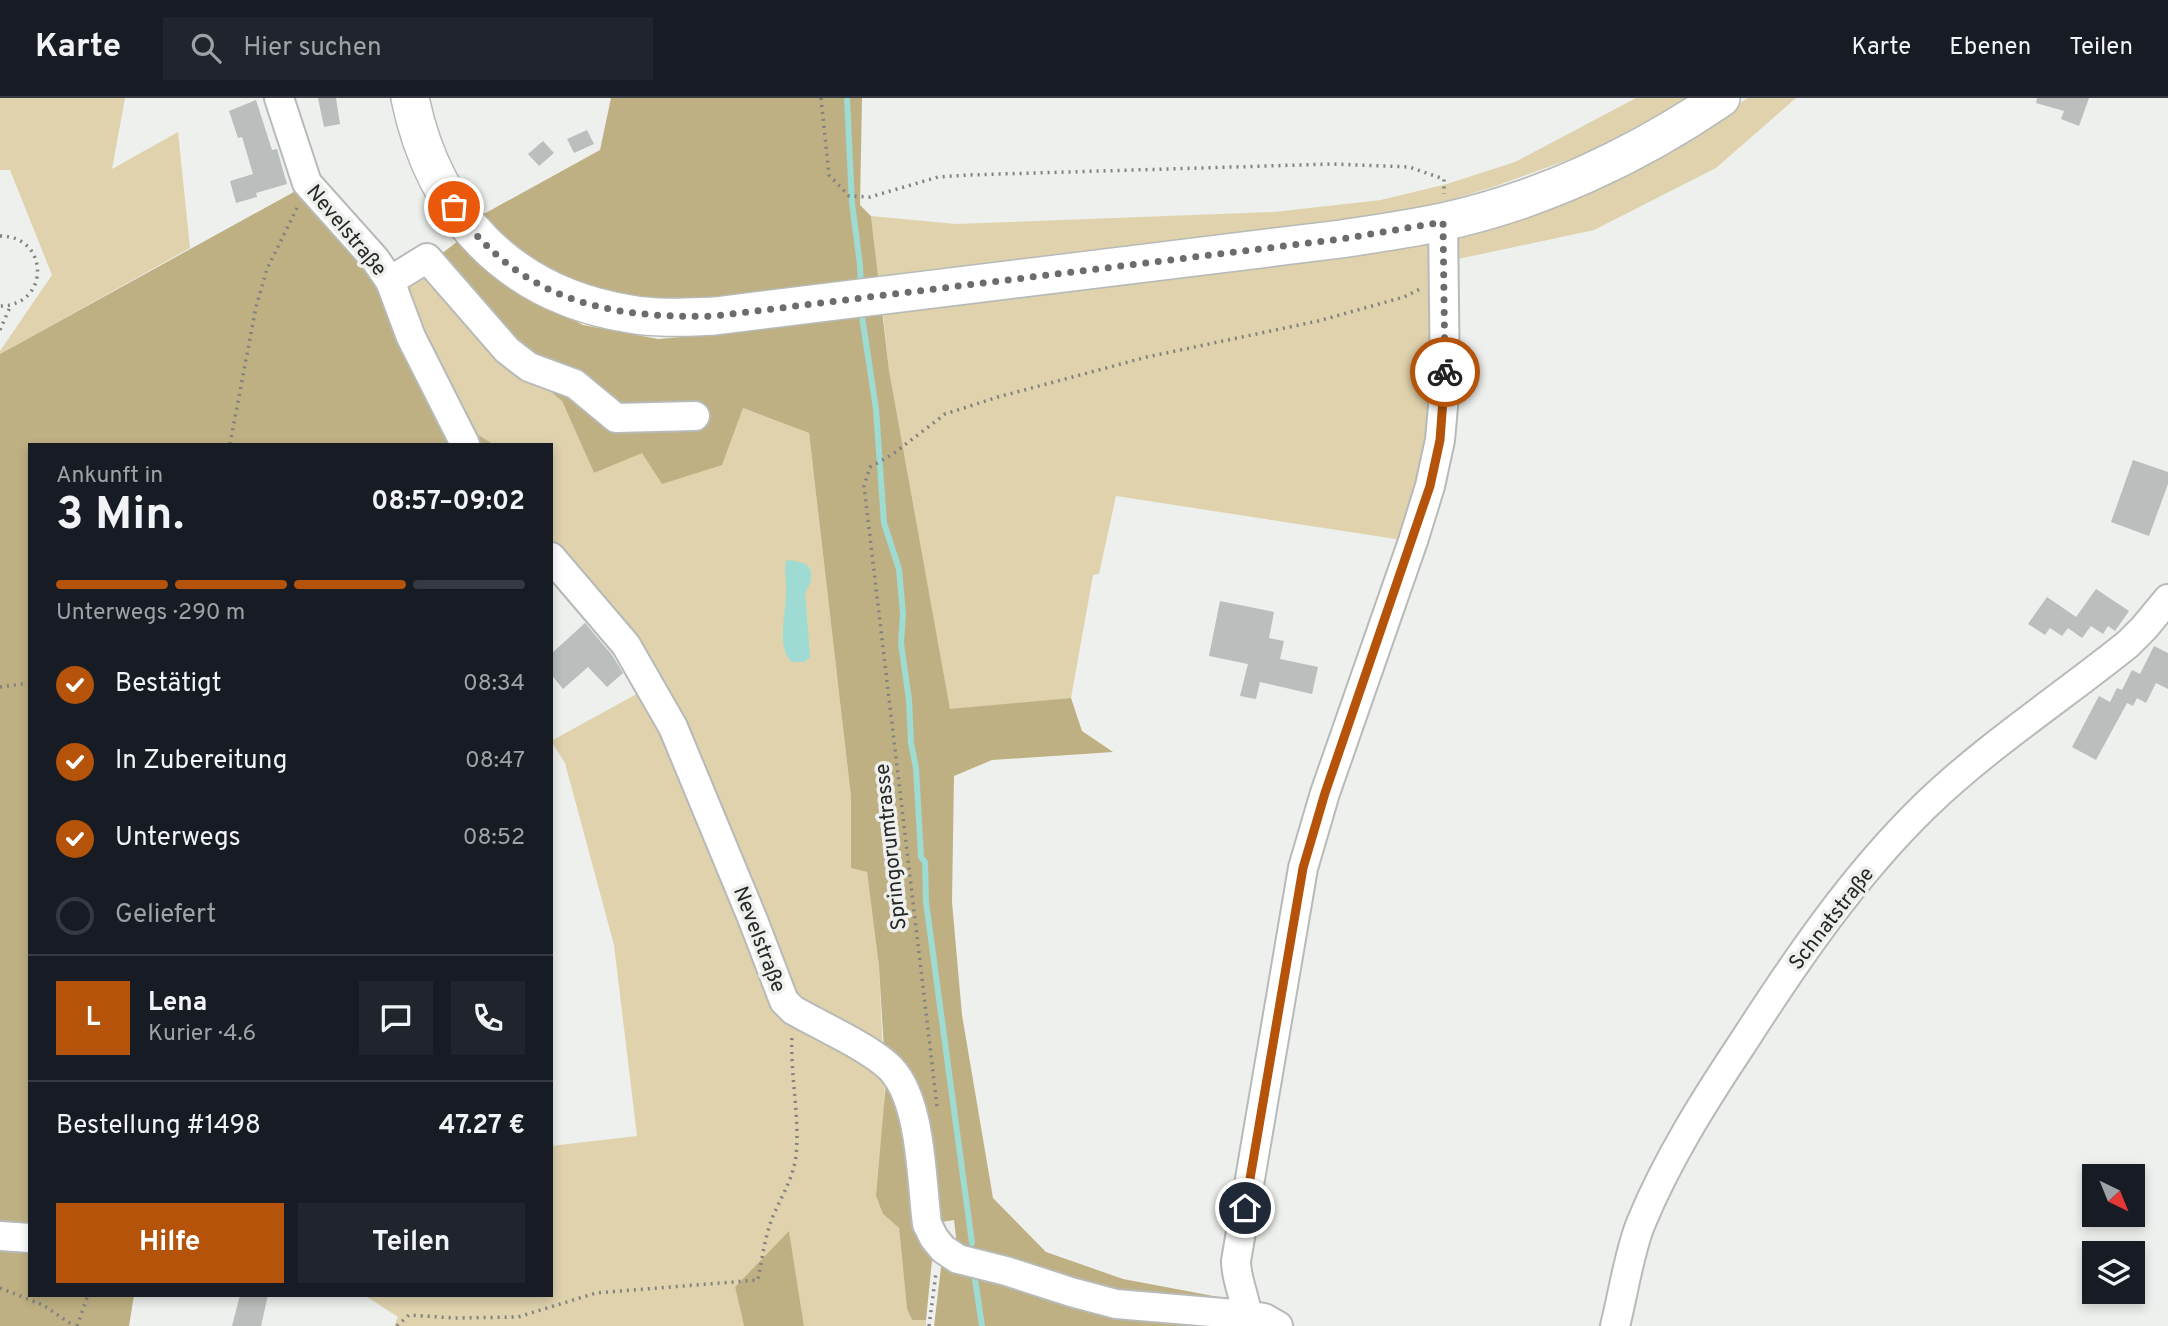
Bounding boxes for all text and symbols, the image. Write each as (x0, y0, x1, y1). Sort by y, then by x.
search box (163, 17, 653, 80)
text: Karte (35, 27, 121, 69)
icon: search (187, 29, 225, 67)
text: Hier suchen (243, 32, 382, 65)
text: Karte (1851, 33, 1911, 63)
text: Ebenen (1949, 33, 2031, 63)
text: Teilen (2069, 33, 2133, 63)
pin (424, 177, 484, 237)
street label: Nevelstraße (300, 180, 392, 282)
icon: bag (435, 188, 473, 226)
courier (1410, 337, 1480, 407)
icon: bike (1426, 353, 1464, 391)
text: Ankunft in (56, 462, 163, 491)
text: 08:57–09:02 (371, 486, 525, 519)
text: 3 Min. (56, 487, 184, 546)
text: Unterwegs · 290 m (56, 599, 245, 628)
icon: check (56, 666, 94, 704)
text: Bestätigt (115, 668, 222, 701)
text: 08:34 (463, 670, 525, 699)
icon: check (56, 743, 94, 781)
text: In Zubereitung (115, 745, 287, 778)
text: 08:47 (465, 747, 525, 776)
street label: Springorumtrasse (869, 762, 914, 931)
icon: check (56, 820, 94, 858)
text: Unterwegs (115, 822, 241, 855)
text: 08:52 (463, 824, 525, 853)
street label: Schnatstraße (1783, 862, 1881, 976)
street label: Nevelstraße (726, 883, 791, 997)
text: Geliefert (115, 899, 216, 932)
button: chat (359, 981, 433, 1055)
button: phone (451, 981, 525, 1055)
text: Lena (148, 987, 207, 1020)
text: L (86, 1002, 100, 1035)
text: Kurier · 4.6 (148, 1020, 256, 1049)
text: Bestellung #1498 (56, 1110, 261, 1143)
text: 47.27 € (439, 1110, 525, 1143)
north arrow (2082, 1164, 2146, 1227)
map controls (2082, 1164, 2145, 1304)
pin (1215, 1178, 1275, 1238)
icon: home (1226, 1189, 1264, 1227)
button: Hilfe (56, 1203, 284, 1283)
button: Teilen (298, 1203, 525, 1283)
button: layers (2082, 1241, 2145, 1304)

